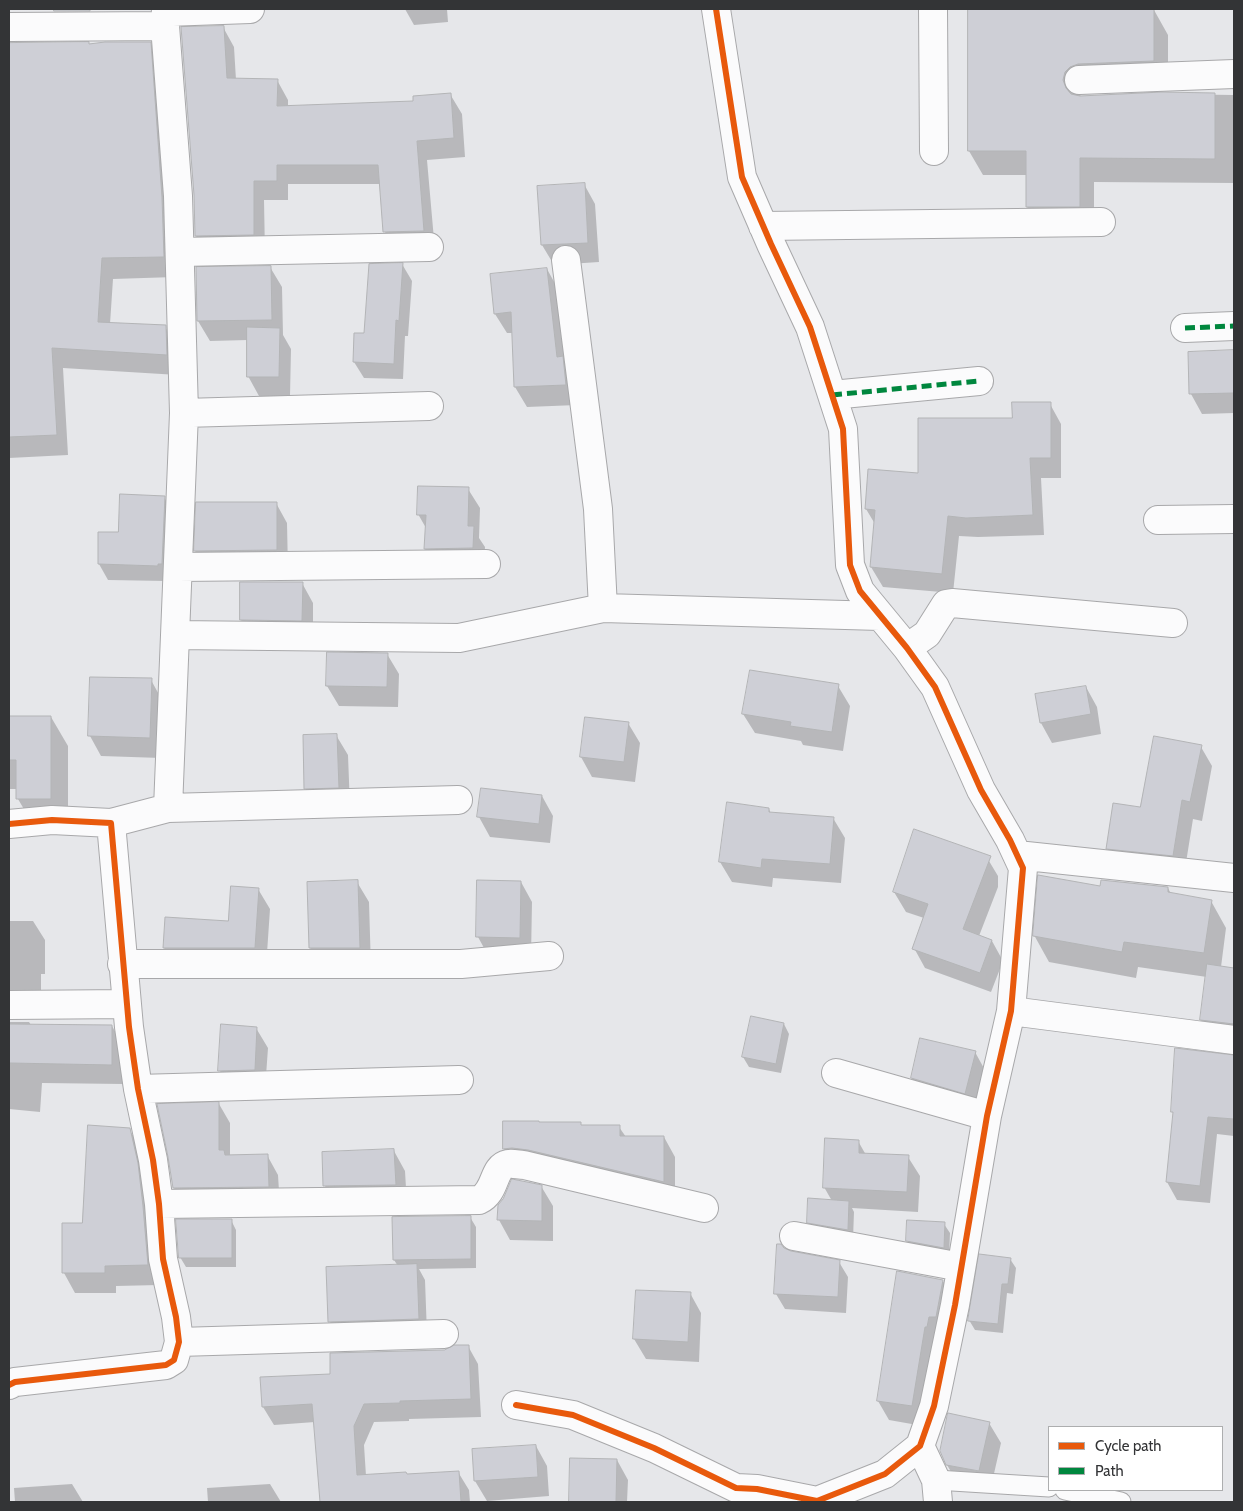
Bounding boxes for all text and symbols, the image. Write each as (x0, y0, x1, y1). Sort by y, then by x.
legend (1048, 1426, 1223, 1491)
text: Cycle path (1095, 1437, 1161, 1455)
text: Path (1095, 1462, 1124, 1480)

